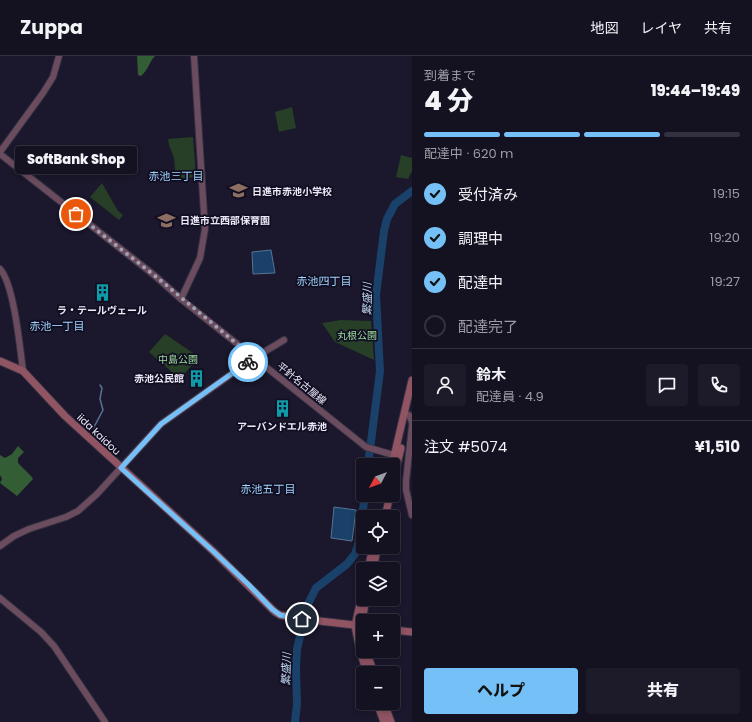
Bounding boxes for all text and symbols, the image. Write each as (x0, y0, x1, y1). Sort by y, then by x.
text: Zuppa (20, 14, 83, 41)
text: 地図 (590, 18, 618, 38)
text: レイヤ (640, 18, 682, 38)
text: 共有 (704, 18, 732, 38)
text: 到着まで (424, 66, 476, 85)
text: 19:44–19:49 (651, 80, 740, 101)
text: 4 分 (424, 83, 473, 119)
text: 配達中 · 620 m (424, 144, 513, 163)
callout: SoftBank Shop (15, 146, 137, 174)
text: SoftBank Shop (27, 150, 125, 169)
district label: 赤池三丁目 (149, 168, 204, 184)
school or university icon: 日進市赤池小学校 (229, 181, 249, 201)
icon: check (424, 183, 446, 205)
place label: 日進市赤池小学校 (252, 184, 332, 199)
text: 受付済み (458, 184, 518, 205)
text: 19:15 (713, 184, 740, 203)
pin (59, 197, 93, 231)
icon: bag (65, 203, 87, 225)
school or university icon: 日進市立西部保育園 (157, 210, 177, 230)
place label: 日進市立西部保育園 (180, 213, 270, 228)
icon: check (424, 227, 446, 249)
text: 調理中 (458, 228, 503, 249)
text: 19:20 (709, 228, 740, 247)
icon: check (424, 271, 446, 293)
text: 配達中 (458, 272, 503, 293)
text: 19:27 (710, 272, 740, 291)
district label: 赤池四丁目 (297, 273, 352, 289)
water label: 繁盛川 (359, 281, 375, 316)
building icon: ラ・テールヴェール (92, 283, 112, 303)
place label: ラ・テールヴェール (57, 303, 147, 318)
text: 配達完了 (458, 316, 518, 337)
district label: 赤池一丁目 (30, 318, 85, 334)
park label: 丸根公園 (337, 328, 377, 343)
courier (228, 342, 268, 382)
icon: bike (237, 351, 259, 373)
park label: 中島公園 (158, 352, 198, 367)
street label: 平針名古屋線 (274, 359, 330, 408)
button: person (424, 364, 466, 406)
text: 鈴木 (476, 364, 506, 385)
button: chat (646, 364, 688, 406)
button: phone (698, 364, 740, 406)
building icon: 赤池公民館 (187, 368, 207, 388)
place label: 赤池公民館 (134, 371, 184, 386)
text: 配達員 · 4.9 (476, 387, 544, 406)
building icon: アーバンドエル赤池 (272, 399, 292, 419)
street label: iida kaidou (73, 410, 124, 459)
place label: アーバンドエル赤池 (237, 419, 327, 434)
text: 注文 #5074 (424, 436, 507, 457)
text: ¥1,510 (695, 436, 740, 457)
north arrow (356, 458, 400, 502)
map controls (356, 458, 400, 710)
district label: 赤池五丁目 (241, 481, 296, 497)
button: locate (356, 510, 400, 554)
button: layers (356, 562, 400, 606)
pin (285, 602, 319, 636)
icon: home (291, 608, 313, 630)
button: + (356, 614, 400, 658)
water label: 繁盛川 (277, 651, 295, 686)
button: − (356, 666, 400, 710)
button: ヘルプ (424, 668, 578, 714)
button: 共有 (586, 668, 740, 714)

